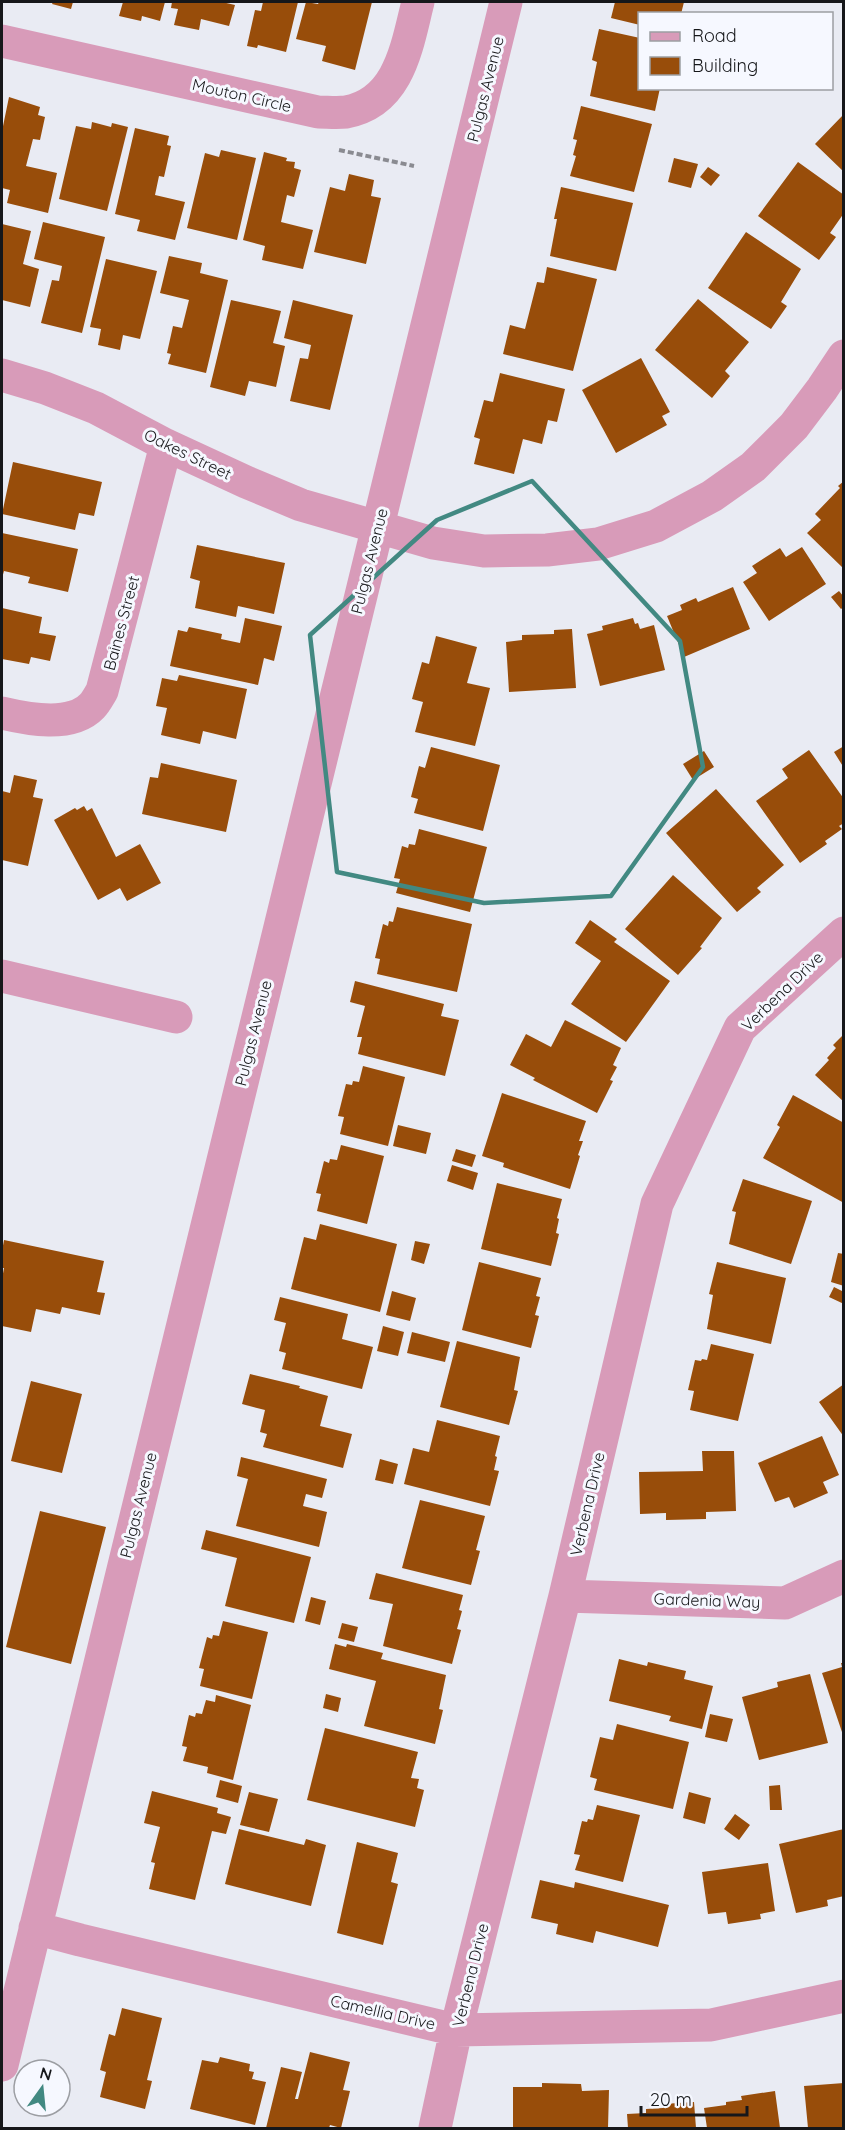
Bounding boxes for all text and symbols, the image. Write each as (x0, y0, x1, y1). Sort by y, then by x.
legend (638, 12, 833, 90)
text: Road (692, 24, 737, 47)
street label: Pulgas Avenue (462, 34, 508, 144)
text: Building (692, 54, 758, 77)
street label: Mouton Circle (190, 74, 294, 116)
street label: Oakes Street (141, 424, 235, 484)
street label: Pulgas Avenue (346, 506, 392, 616)
street label: Baines Street (99, 573, 143, 673)
street label: Verbena Drive (737, 947, 827, 1035)
street label: Pulgas Avenue (230, 978, 276, 1088)
street label: Pulgas Avenue (115, 1450, 161, 1560)
street label: Verbena Drive (565, 1450, 609, 1558)
street label: Gardenia Way (653, 1588, 761, 1612)
street label: Verbena Drive (447, 1921, 493, 2029)
street label: Camellia Drive (329, 1990, 437, 2034)
north arrow (12, 2058, 72, 2118)
text: N (38, 2062, 54, 2085)
scale bar (641, 2079, 748, 2117)
text: 20 m (650, 2088, 692, 2111)

